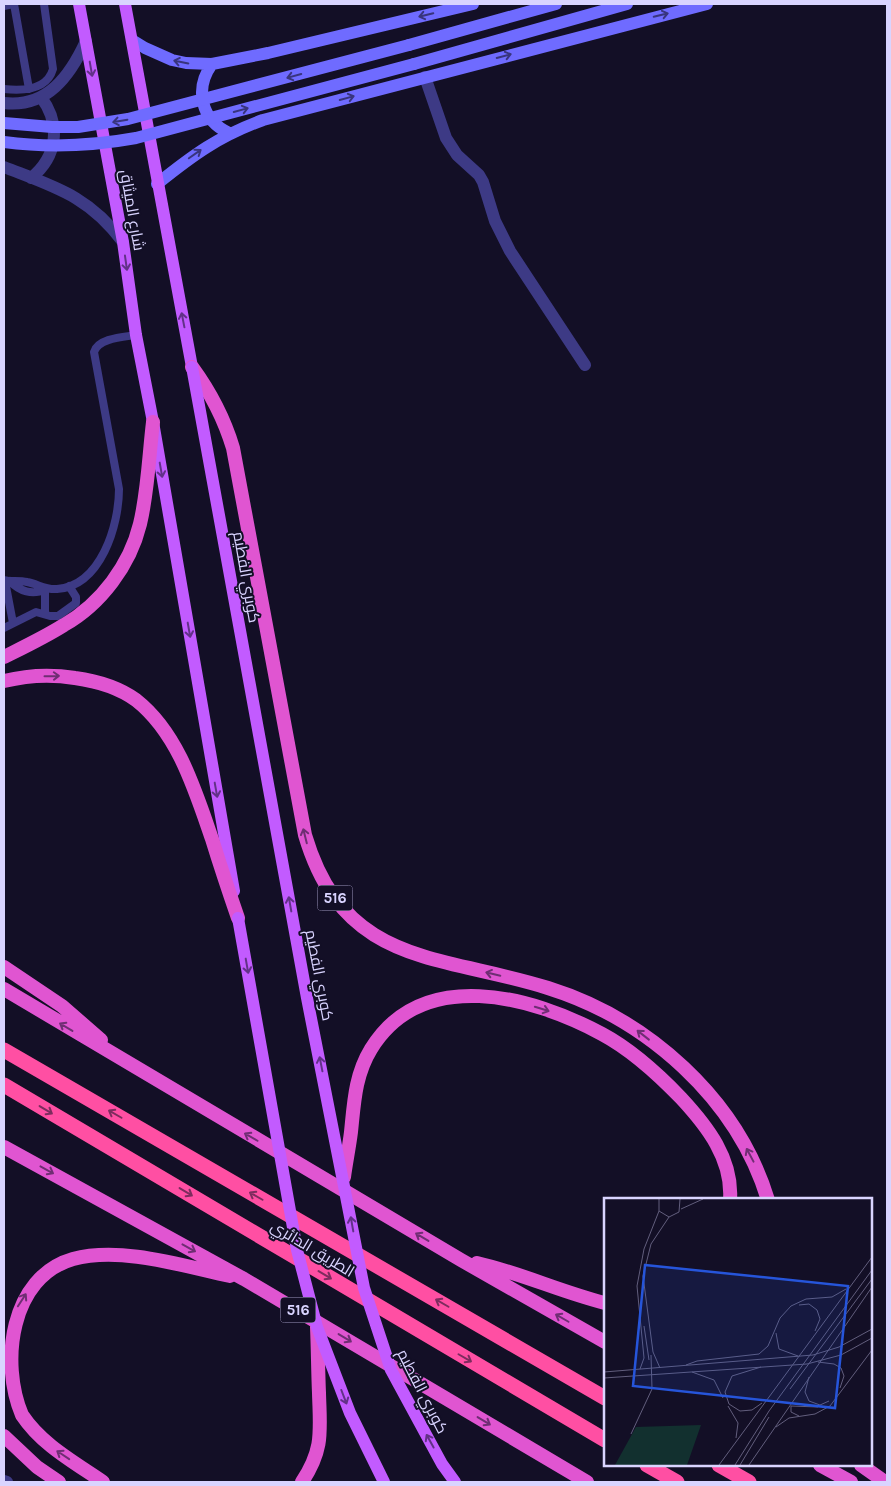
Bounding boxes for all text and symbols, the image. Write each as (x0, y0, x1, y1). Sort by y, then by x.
one-way arrow (652, 10, 668, 19)
one-way arrow (418, 11, 434, 20)
one-way arrow (495, 51, 511, 60)
one-way arrow (174, 56, 190, 66)
one-way arrow (87, 61, 96, 77)
one-way arrow (286, 72, 302, 81)
one-way arrow (338, 93, 354, 102)
one-way arrow (232, 105, 248, 114)
one-way arrow (112, 117, 128, 126)
one-way arrow (188, 149, 202, 159)
street label: شارع الميثاق (114, 168, 149, 253)
one-way arrow (121, 255, 131, 271)
one-way arrow (178, 312, 187, 328)
one-way arrow (157, 461, 167, 477)
street label: كوبري الفطيم (225, 530, 264, 625)
one-way arrow (184, 621, 194, 637)
one-way arrow (44, 671, 60, 680)
one-way arrow (212, 782, 222, 798)
one-way arrow (300, 828, 309, 844)
road number: 516 (318, 886, 352, 910)
one-way arrow (285, 897, 295, 913)
street label: كوبري الفطيم (297, 928, 338, 1023)
one-way arrow (242, 958, 252, 974)
one-way arrow (486, 969, 502, 978)
one-way arrow (534, 1004, 550, 1014)
one-way arrow (60, 1021, 74, 1031)
one-way arrow (636, 1029, 649, 1040)
one-way arrow (316, 1057, 325, 1073)
one-way arrow (38, 1105, 52, 1115)
one-way arrow (108, 1109, 122, 1119)
one-way arrow (245, 1131, 259, 1141)
one-way arrow (745, 1147, 755, 1162)
one-way arrow (39, 1165, 54, 1175)
one-way arrow (178, 1188, 192, 1198)
one-way arrow (249, 1190, 263, 1200)
inset map (604, 1198, 871, 1466)
street label: الطريق الدائري (265, 1216, 358, 1284)
one-way arrow (347, 1216, 357, 1232)
one-way arrow (415, 1231, 429, 1241)
one-way arrow (181, 1244, 195, 1254)
one-way arrow (318, 1271, 332, 1281)
one-way arrow (18, 1293, 28, 1307)
road number: 516 (280, 1298, 316, 1322)
one-way arrow (435, 1298, 449, 1308)
one-way arrow (556, 1312, 570, 1322)
one-way arrow (337, 1334, 351, 1344)
street label: كوبري الفطيم (390, 1346, 452, 1439)
one-way arrow (458, 1353, 472, 1363)
one-way arrow (339, 1389, 349, 1404)
one-way arrow (477, 1417, 491, 1427)
one-way arrow (425, 1433, 435, 1448)
one-way arrow (56, 1450, 70, 1460)

